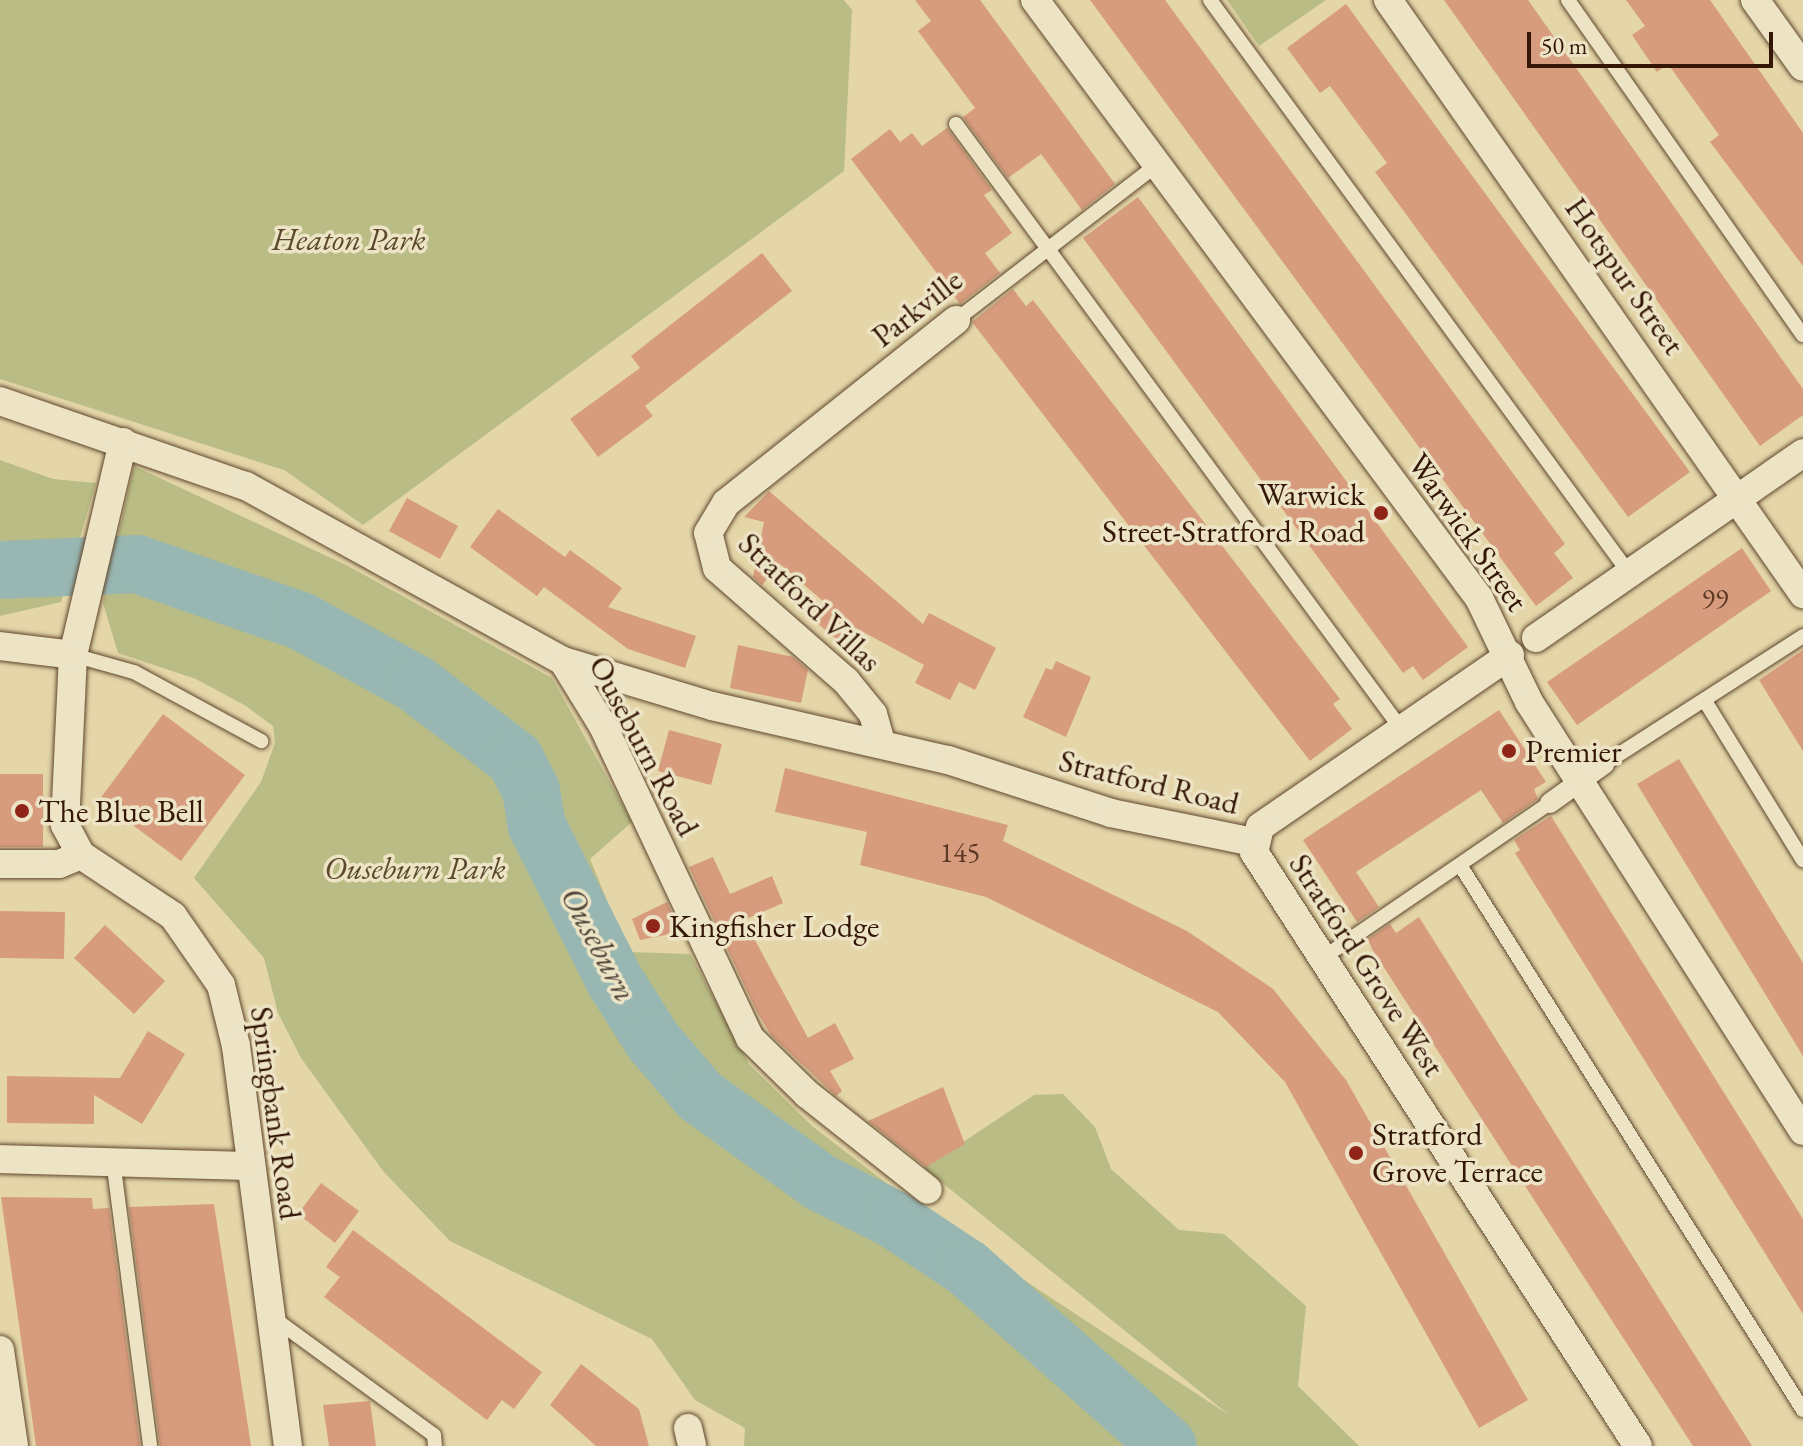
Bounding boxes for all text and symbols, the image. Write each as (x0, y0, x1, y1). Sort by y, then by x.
scale bar (1531, 16, 1777, 66)
text: 50 m (1541, 30, 1588, 61)
street label: Hotspur Street (1557, 190, 1693, 362)
park label: Heaton Park (272, 220, 426, 258)
street label: Parkville (864, 261, 970, 355)
street label: Warwick Street (1399, 446, 1537, 618)
place label: Warwick Street-Stratford Road (1102, 476, 1365, 551)
marker: Warwick Street-Stratford Road (1372, 504, 1390, 522)
street label: Stratford Villas (730, 524, 890, 680)
house number: 99 (1702, 581, 1728, 615)
street label: Ouseburn Road (580, 649, 708, 843)
place label: Premier (1525, 732, 1622, 770)
street label: Stratford Road (1055, 741, 1243, 823)
marker: Premier (1500, 742, 1518, 760)
place label: The Blue Bell (38, 792, 204, 830)
marker: The Blue Bell (13, 802, 31, 820)
house number: 145 (940, 835, 980, 869)
street label: Stratford Grove West (1281, 847, 1453, 1083)
park label: Ouseburn Park (324, 849, 506, 887)
water label: Ouseburn (552, 880, 646, 1008)
place label: Kingfisher Lodge (669, 907, 880, 945)
marker: Kingfisher Lodge (644, 917, 662, 935)
street label: Springbank Road (242, 1004, 310, 1222)
place label: Stratford Grove Terrace (1372, 1116, 1543, 1191)
marker: Stratford Grove Terrace (1347, 1144, 1365, 1162)

